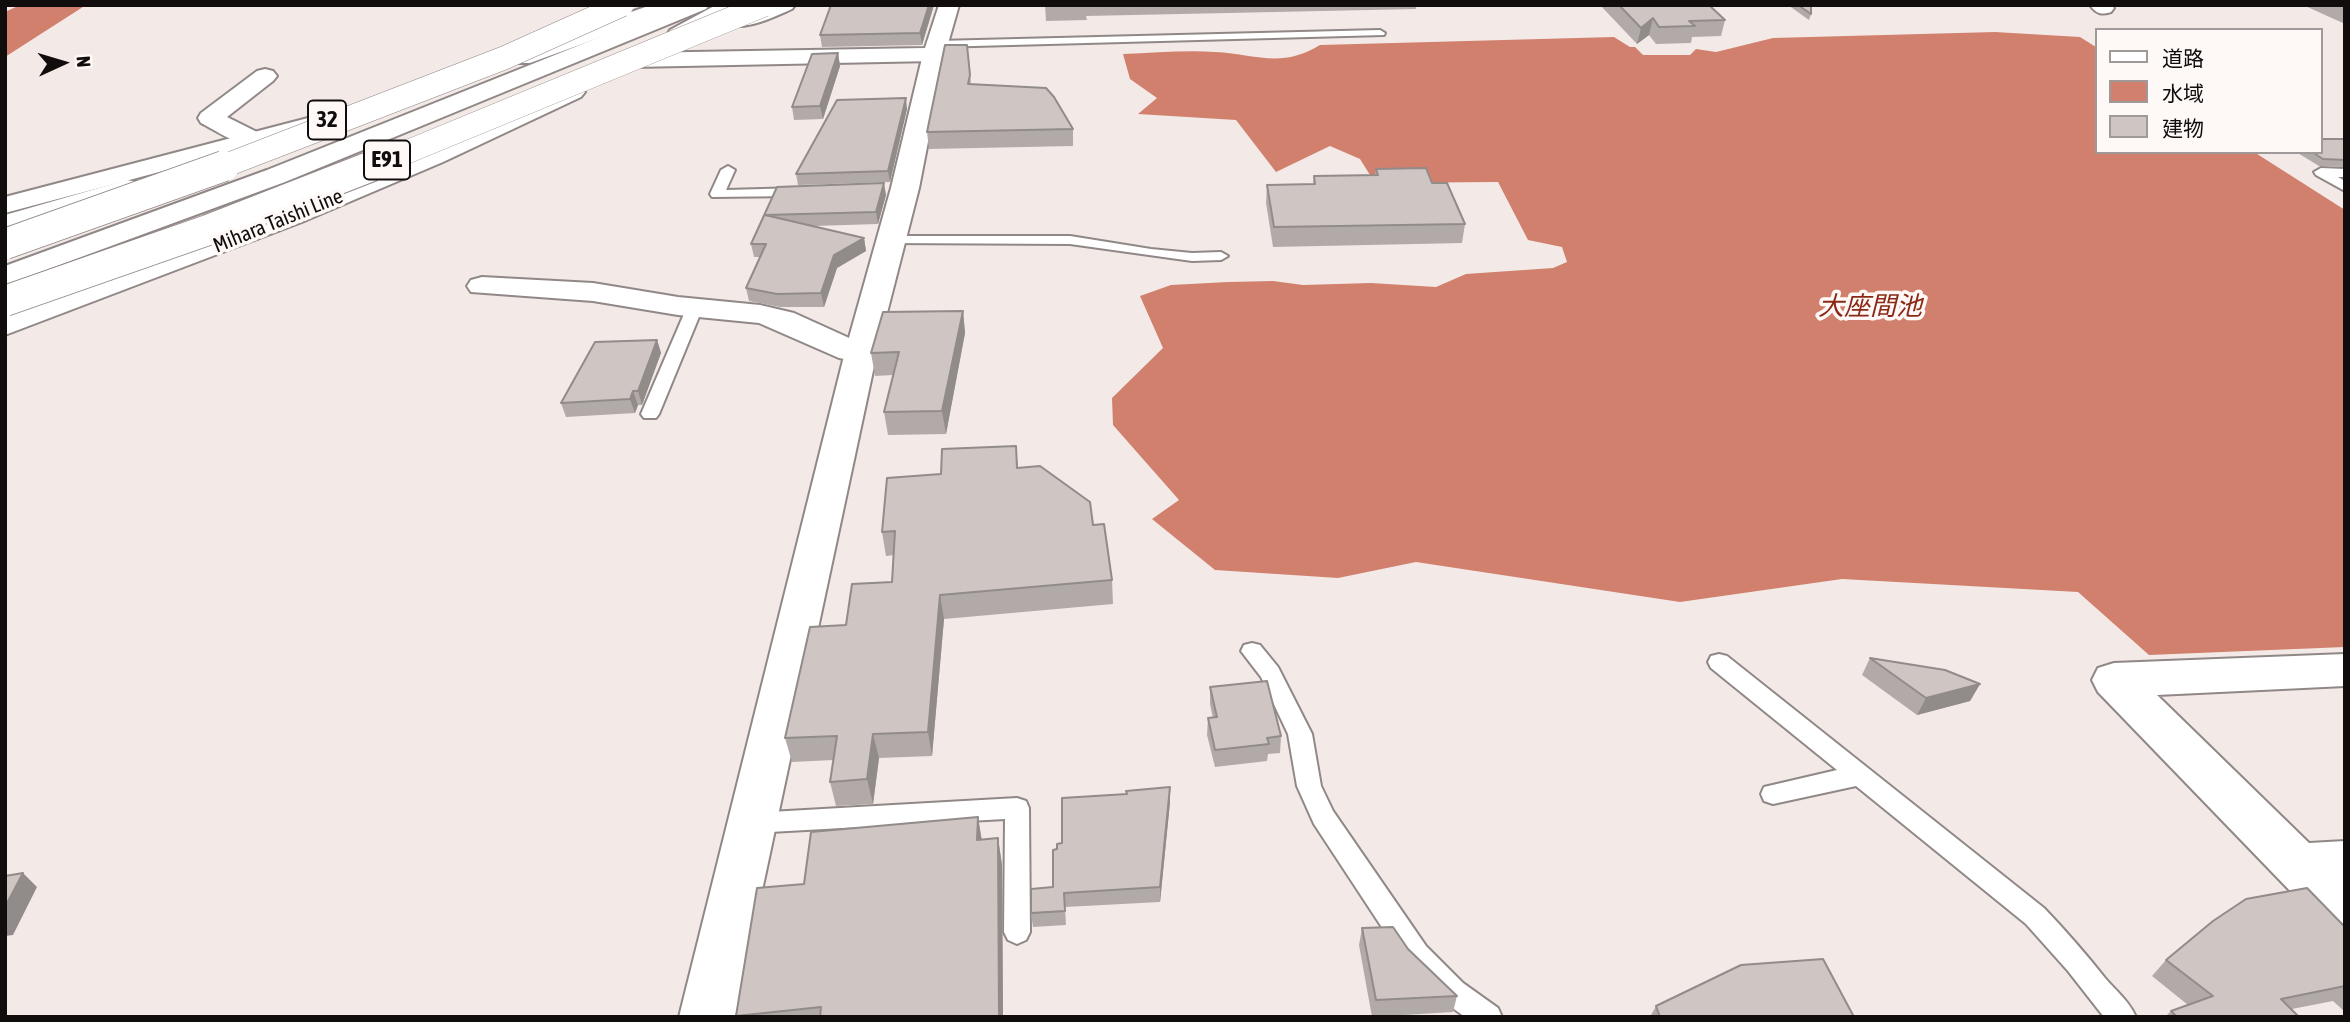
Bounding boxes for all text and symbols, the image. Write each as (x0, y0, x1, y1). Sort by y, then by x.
north arrow (28, 28, 98, 98)
legend (2094, 28, 2322, 154)
text: 道路 (2162, 46, 2204, 70)
text: N (73, 55, 95, 68)
text: 水域 (2162, 81, 2204, 105)
road number: 32 (308, 100, 346, 140)
text: 建物 (2162, 116, 2204, 140)
road number: E91 (364, 140, 410, 180)
street label: Mihara Taishi Line (209, 184, 347, 258)
water label: 大座間池 (1818, 291, 1922, 323)

